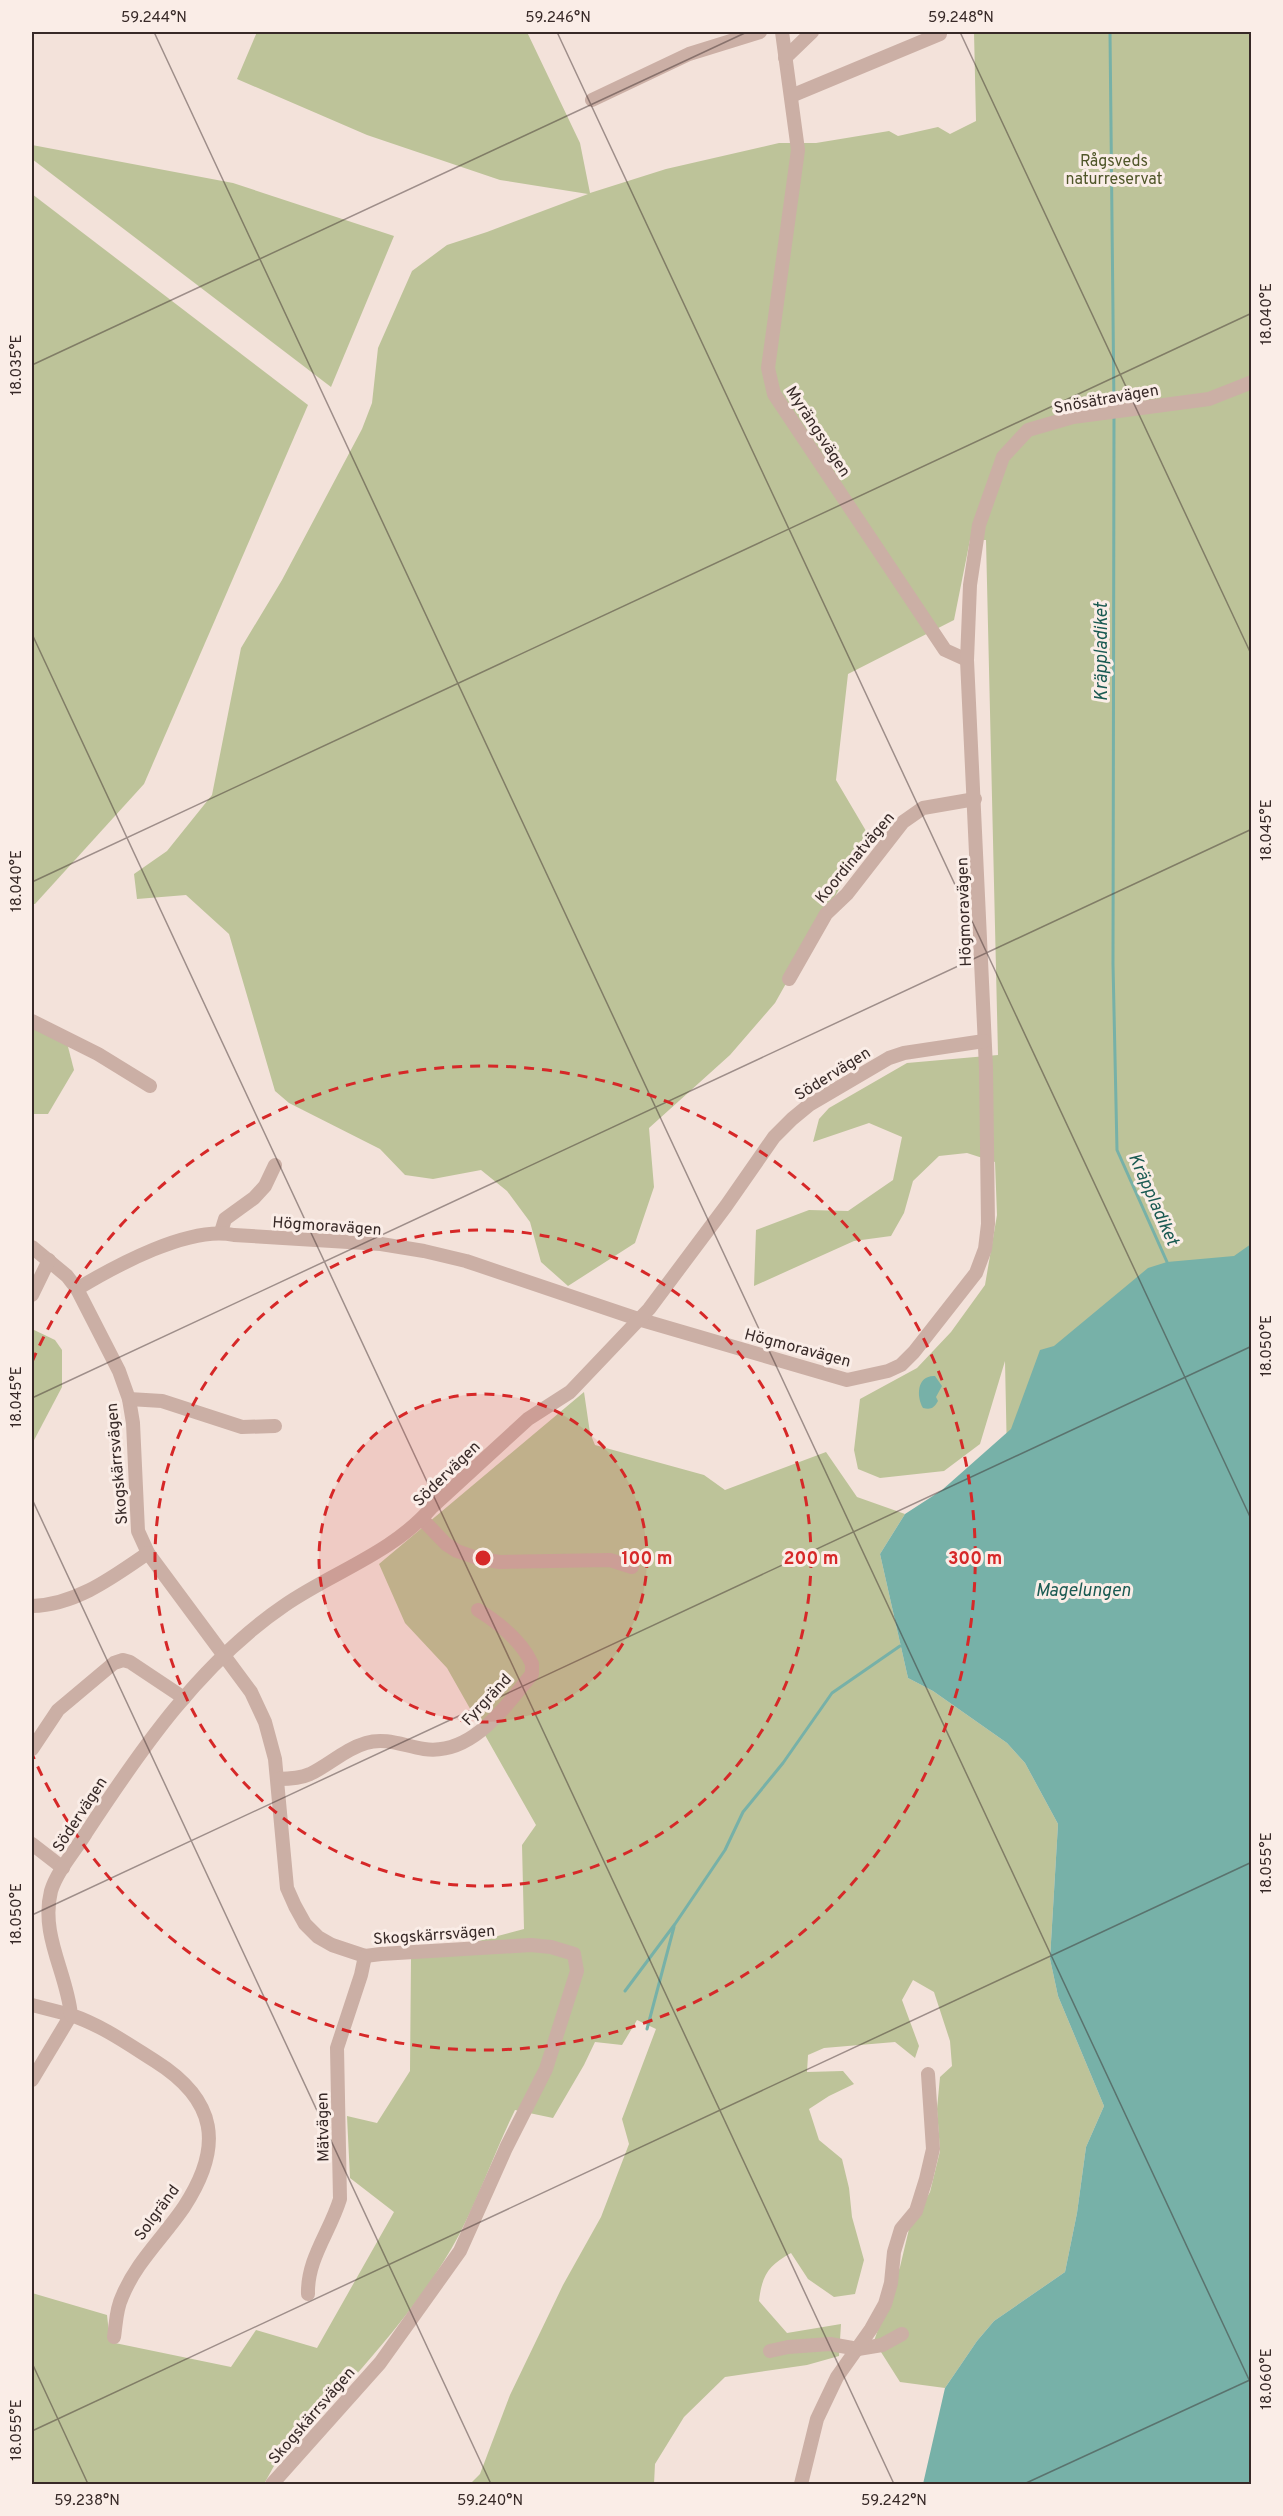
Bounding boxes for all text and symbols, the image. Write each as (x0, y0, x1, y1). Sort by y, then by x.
text: 59.244°N (121, 9, 187, 28)
text: 59.246°N (525, 9, 591, 28)
text: 59.248°N (928, 9, 994, 28)
park label: Rågsveds naturreservat (1065, 152, 1163, 190)
text: 18.040°E (1258, 283, 1277, 345)
text: 18.035°E (8, 334, 27, 396)
street label: Snösätravägen (1052, 381, 1160, 419)
street label: Myrängsvägen (781, 383, 854, 481)
water label: Kräppladiket (1091, 601, 1114, 701)
text: 18.045°E (1258, 799, 1277, 861)
street label: Koordinatvägen (812, 809, 900, 908)
text: 18.040°E (8, 850, 27, 912)
street label: Högmoravägen (953, 857, 977, 967)
street label: Södervägen (791, 1043, 875, 1106)
water label: Kräppladiket (1122, 1150, 1184, 1251)
street label: Högmoravägen (272, 1213, 382, 1241)
text: 18.050°E (1258, 1315, 1277, 1377)
street label: Högmoravägen (742, 1325, 853, 1373)
text: 18.045°E (8, 1366, 27, 1428)
street label: Skogskärrsvägen (103, 1402, 133, 1526)
street label: Södervägen (410, 1437, 485, 1511)
centre of rings (473, 1548, 493, 1568)
text: 100 m (621, 1548, 673, 1571)
text: 200 m (783, 1548, 839, 1571)
text: 300 m (948, 1548, 1002, 1571)
water label: Magelungen (1035, 1580, 1131, 1603)
street label: Fyrgränd (458, 1670, 517, 1731)
street label: Södervägen (49, 1774, 112, 1857)
text: 18.055°E (1258, 1832, 1277, 1894)
text: 18.050°E (8, 1883, 27, 1945)
street label: Skogskärrsvägen (372, 1922, 496, 1950)
street label: Mätvägen (313, 2092, 335, 2162)
street label: Solgränd (131, 2181, 185, 2245)
text: 18.060°E (1258, 2348, 1277, 2410)
street label: Skogskärrsvägen (265, 2364, 360, 2469)
text: 18.055°E (8, 2399, 27, 2461)
text: 59.238°N (54, 2492, 120, 2511)
text: 59.240°N (457, 2492, 523, 2511)
text: 59.242°N (861, 2492, 927, 2511)

